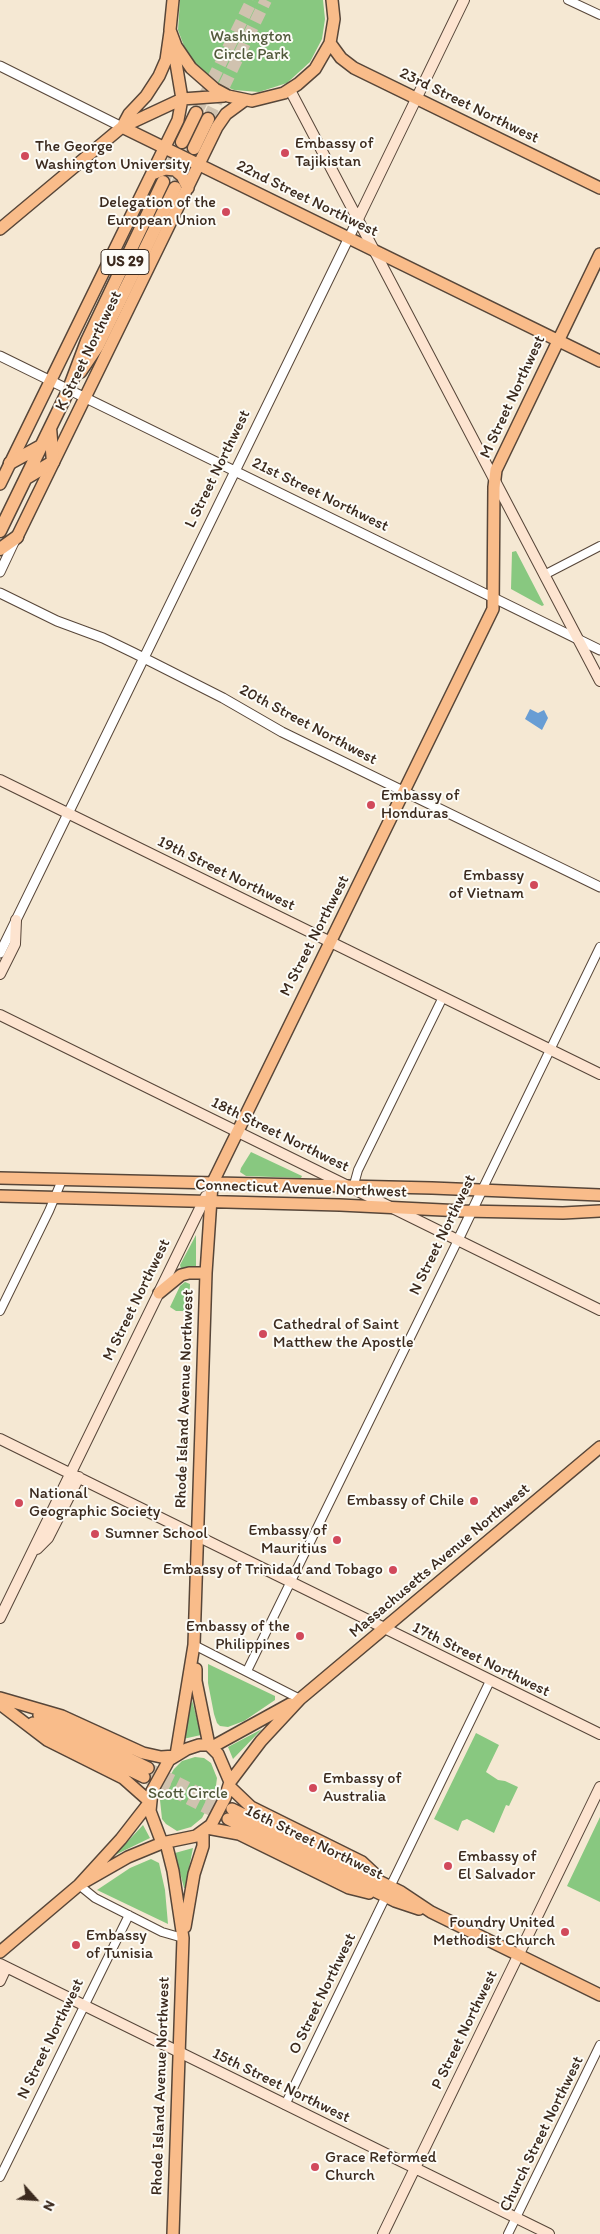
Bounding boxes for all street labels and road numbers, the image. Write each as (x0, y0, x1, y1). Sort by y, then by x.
street label: 23rd Street Northwest (396, 64, 542, 148)
street label: 22nd Street Northwest (233, 156, 381, 242)
road number: US 29 (101, 250, 149, 274)
street label: K Street Northwest (52, 288, 126, 414)
street label: M Street Northwest (476, 332, 550, 462)
street label: L Street Northwest (181, 407, 255, 531)
street label: 21st Street Northwest (248, 454, 392, 536)
street label: 20th Street Northwest (236, 681, 380, 769)
street label: 19th Street Northwest (154, 832, 298, 916)
street label: M Street Northwest (276, 872, 354, 1000)
street label: 18th Street Northwest (208, 1093, 352, 1177)
street label: N Street Northwest (405, 1172, 481, 1298)
street label: Connecticut Avenue Northwest (195, 1176, 407, 1202)
street label: M Street Northwest (99, 1236, 175, 1364)
street label: Rhode Island Avenue Northwest (172, 1289, 198, 1509)
street label: Massachusetts Avenue Northwest (346, 1480, 534, 1642)
street label: 17th Street Northwest (409, 1618, 553, 1702)
street label: 16th Street Northwest (242, 1801, 386, 1885)
street label: O Street Northwest (285, 1930, 361, 2058)
street label: P Street Northwest (428, 1967, 502, 2093)
street label: N Street Northwest (13, 1976, 89, 2102)
street label: Rhode Island Avenue Northwest (148, 1976, 174, 2196)
street label: 15th Street Northwest (209, 2044, 353, 2128)
street label: Church Street Northwest (496, 2053, 588, 2215)

